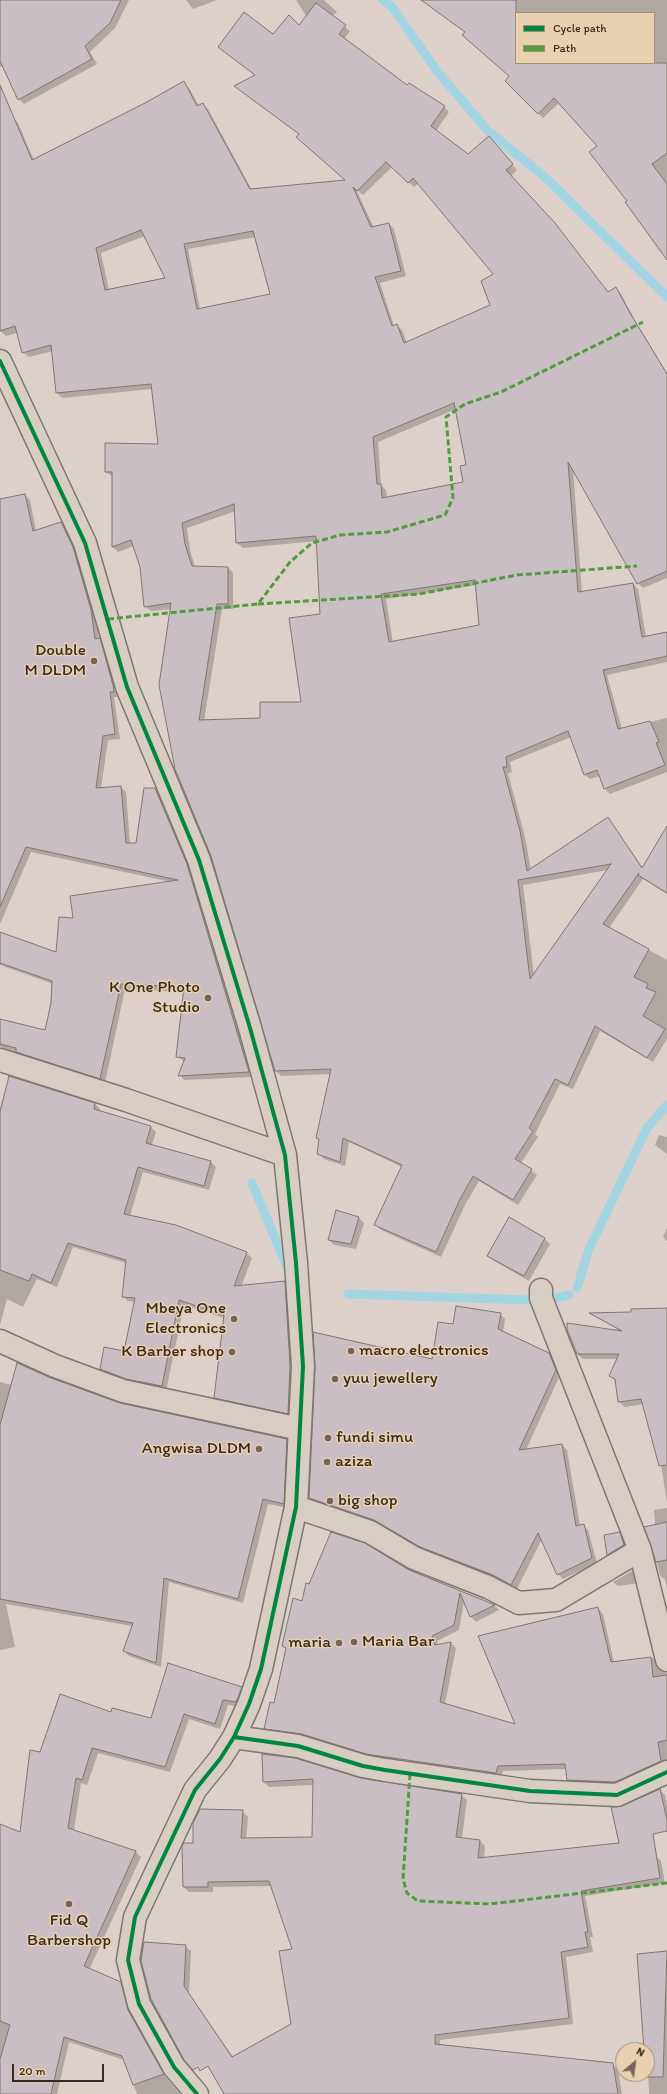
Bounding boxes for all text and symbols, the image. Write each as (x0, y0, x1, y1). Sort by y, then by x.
legend (515, 12, 655, 64)
text: Cycle path (553, 21, 607, 35)
text: Path (553, 41, 576, 55)
place label: Double M DLDM (24, 641, 86, 681)
marker: Double M DLDM (89, 656, 99, 666)
place label: K One Photo Studio (109, 978, 200, 1018)
marker: K One Photo Studio (203, 993, 213, 1003)
place label: Mbeya One Electronics (145, 1299, 226, 1339)
marker: Mbeya One Electronics (229, 1314, 239, 1324)
place label: macro electronics (359, 1341, 489, 1361)
place label: K Barber shop (121, 1342, 224, 1362)
marker: macro electronics (346, 1346, 356, 1356)
marker: K Barber shop (227, 1347, 237, 1357)
place label: yuu jewellery (343, 1369, 438, 1389)
marker: yuu jewellery (330, 1374, 340, 1384)
place label: fundi simu (336, 1428, 413, 1448)
marker: fundi simu (323, 1433, 333, 1443)
place label: Angwisa DLDM (142, 1439, 251, 1459)
marker: Angwisa DLDM (254, 1444, 264, 1454)
place label: aziza (335, 1452, 373, 1472)
marker: aziza (322, 1457, 332, 1467)
place label: big shop (338, 1491, 398, 1511)
marker: big shop (325, 1496, 335, 1506)
place label: Maria Bar (362, 1632, 435, 1652)
place label: maria (288, 1633, 331, 1653)
marker: Maria Bar (349, 1637, 359, 1647)
marker: maria (334, 1638, 344, 1648)
marker: Fid Q Barbershop (64, 1899, 74, 1909)
place label: Fid Q Barbershop (27, 1911, 111, 1951)
north arrow (615, 2042, 655, 2082)
text: N (634, 2044, 647, 2059)
scale bar (14, 2056, 106, 2082)
text: 20 m (19, 2064, 46, 2078)

